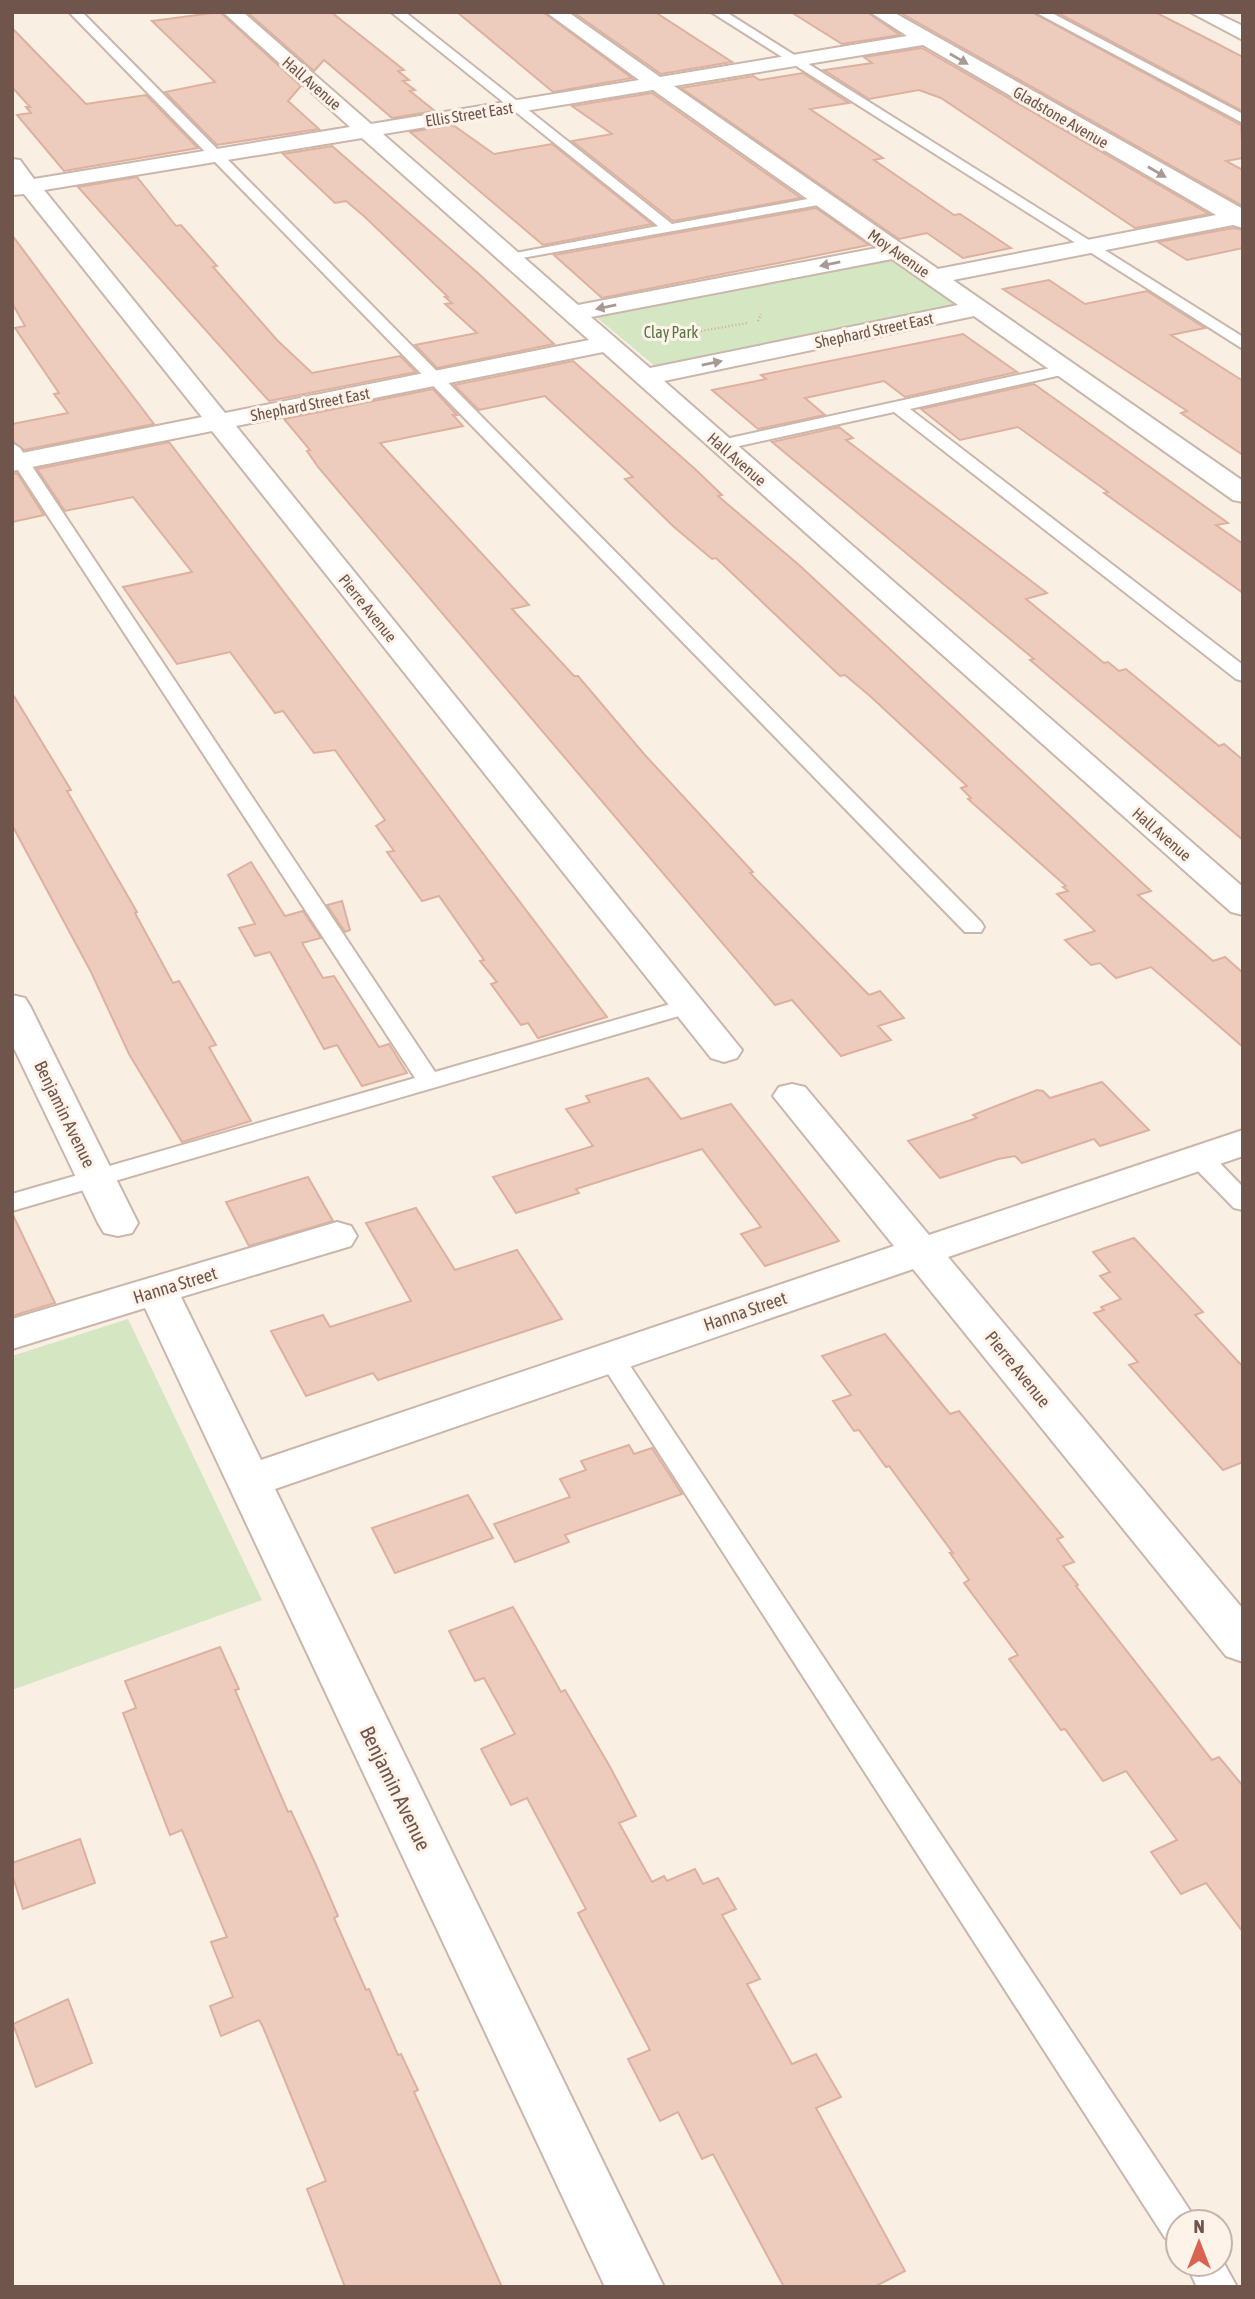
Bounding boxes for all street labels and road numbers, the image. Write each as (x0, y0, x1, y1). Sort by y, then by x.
street label: Hall Avenue (279, 53, 345, 113)
street label: Gladstone Avenue (1010, 82, 1112, 152)
street label: Ellis Street East (424, 98, 515, 130)
street label: Moy Avenue (864, 225, 933, 282)
street label: Shephard Street East (813, 309, 936, 352)
street label: Shephard Street East (249, 384, 372, 425)
street label: Hall Avenue (704, 429, 770, 489)
street label: Pierre Avenue (335, 571, 401, 645)
street label: Hall Avenue (1129, 804, 1195, 864)
street label: Benjamin Avenue (30, 1057, 100, 1171)
street label: Hanna Street (131, 1262, 219, 1308)
street label: Hanna Street (701, 1287, 789, 1335)
street label: Pierre Avenue (981, 1327, 1055, 1411)
street label: Benjamin Avenue (356, 1722, 436, 1854)

